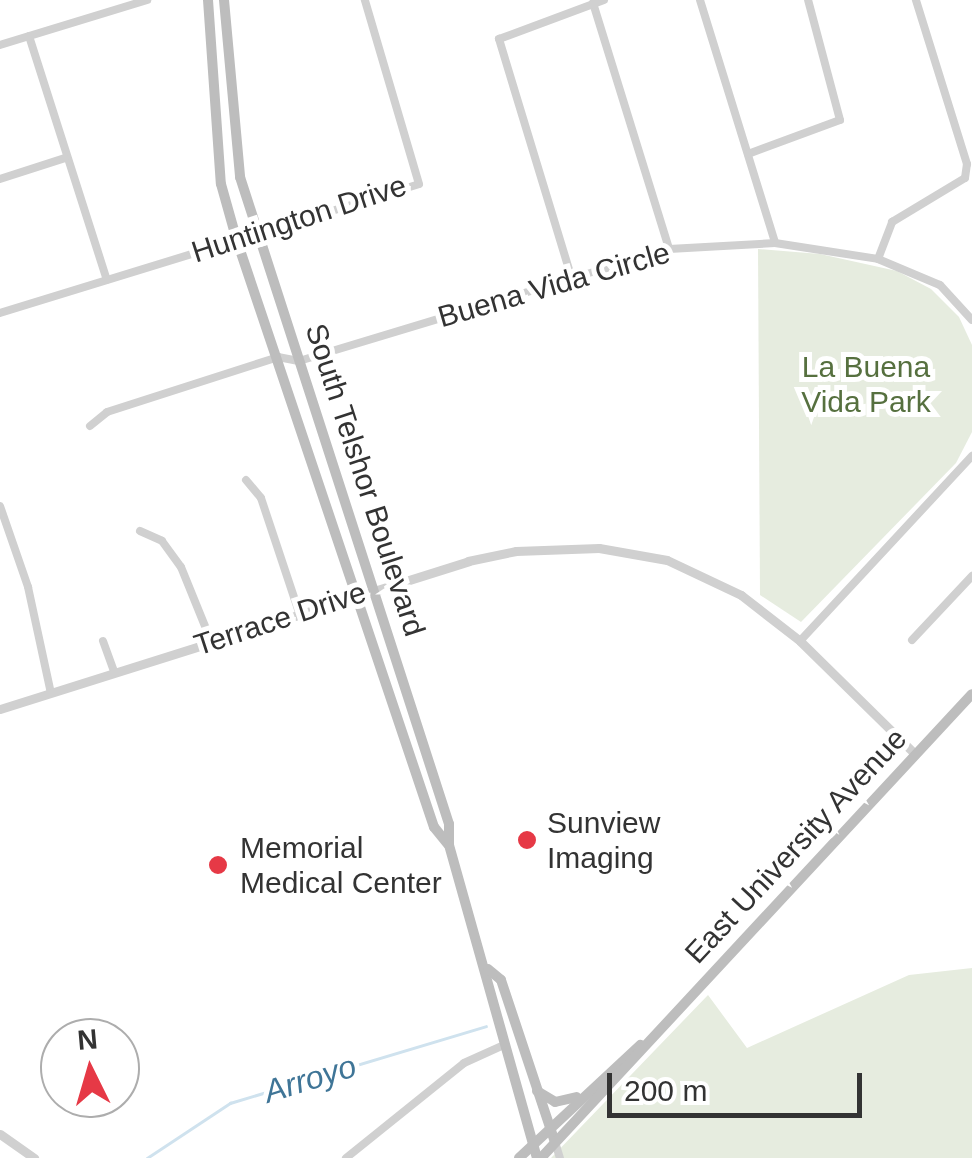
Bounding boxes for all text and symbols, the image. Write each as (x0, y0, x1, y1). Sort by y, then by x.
street label: Huntington Drive (187, 167, 411, 271)
street label: Buena Vida Circle (434, 235, 674, 335)
street label: South Telshor Boulevard (297, 319, 433, 641)
park label: La Buena Vida Park (801, 349, 931, 420)
street label: Terrace Drive (190, 574, 370, 664)
street label: East University Avenue (677, 721, 915, 971)
place label: Sunview Imaging (547, 805, 660, 876)
marker: Sunview Imaging (516, 829, 538, 851)
place label: Memorial Medical Center (240, 830, 442, 900)
marker: Memorial Medical Center (205, 852, 231, 878)
north arrow (40, 1018, 140, 1118)
text: N (76, 1023, 99, 1056)
water label: Arroyo (259, 1047, 361, 1111)
scale bar (612, 1053, 867, 1115)
text: 200 m (624, 1074, 707, 1107)

